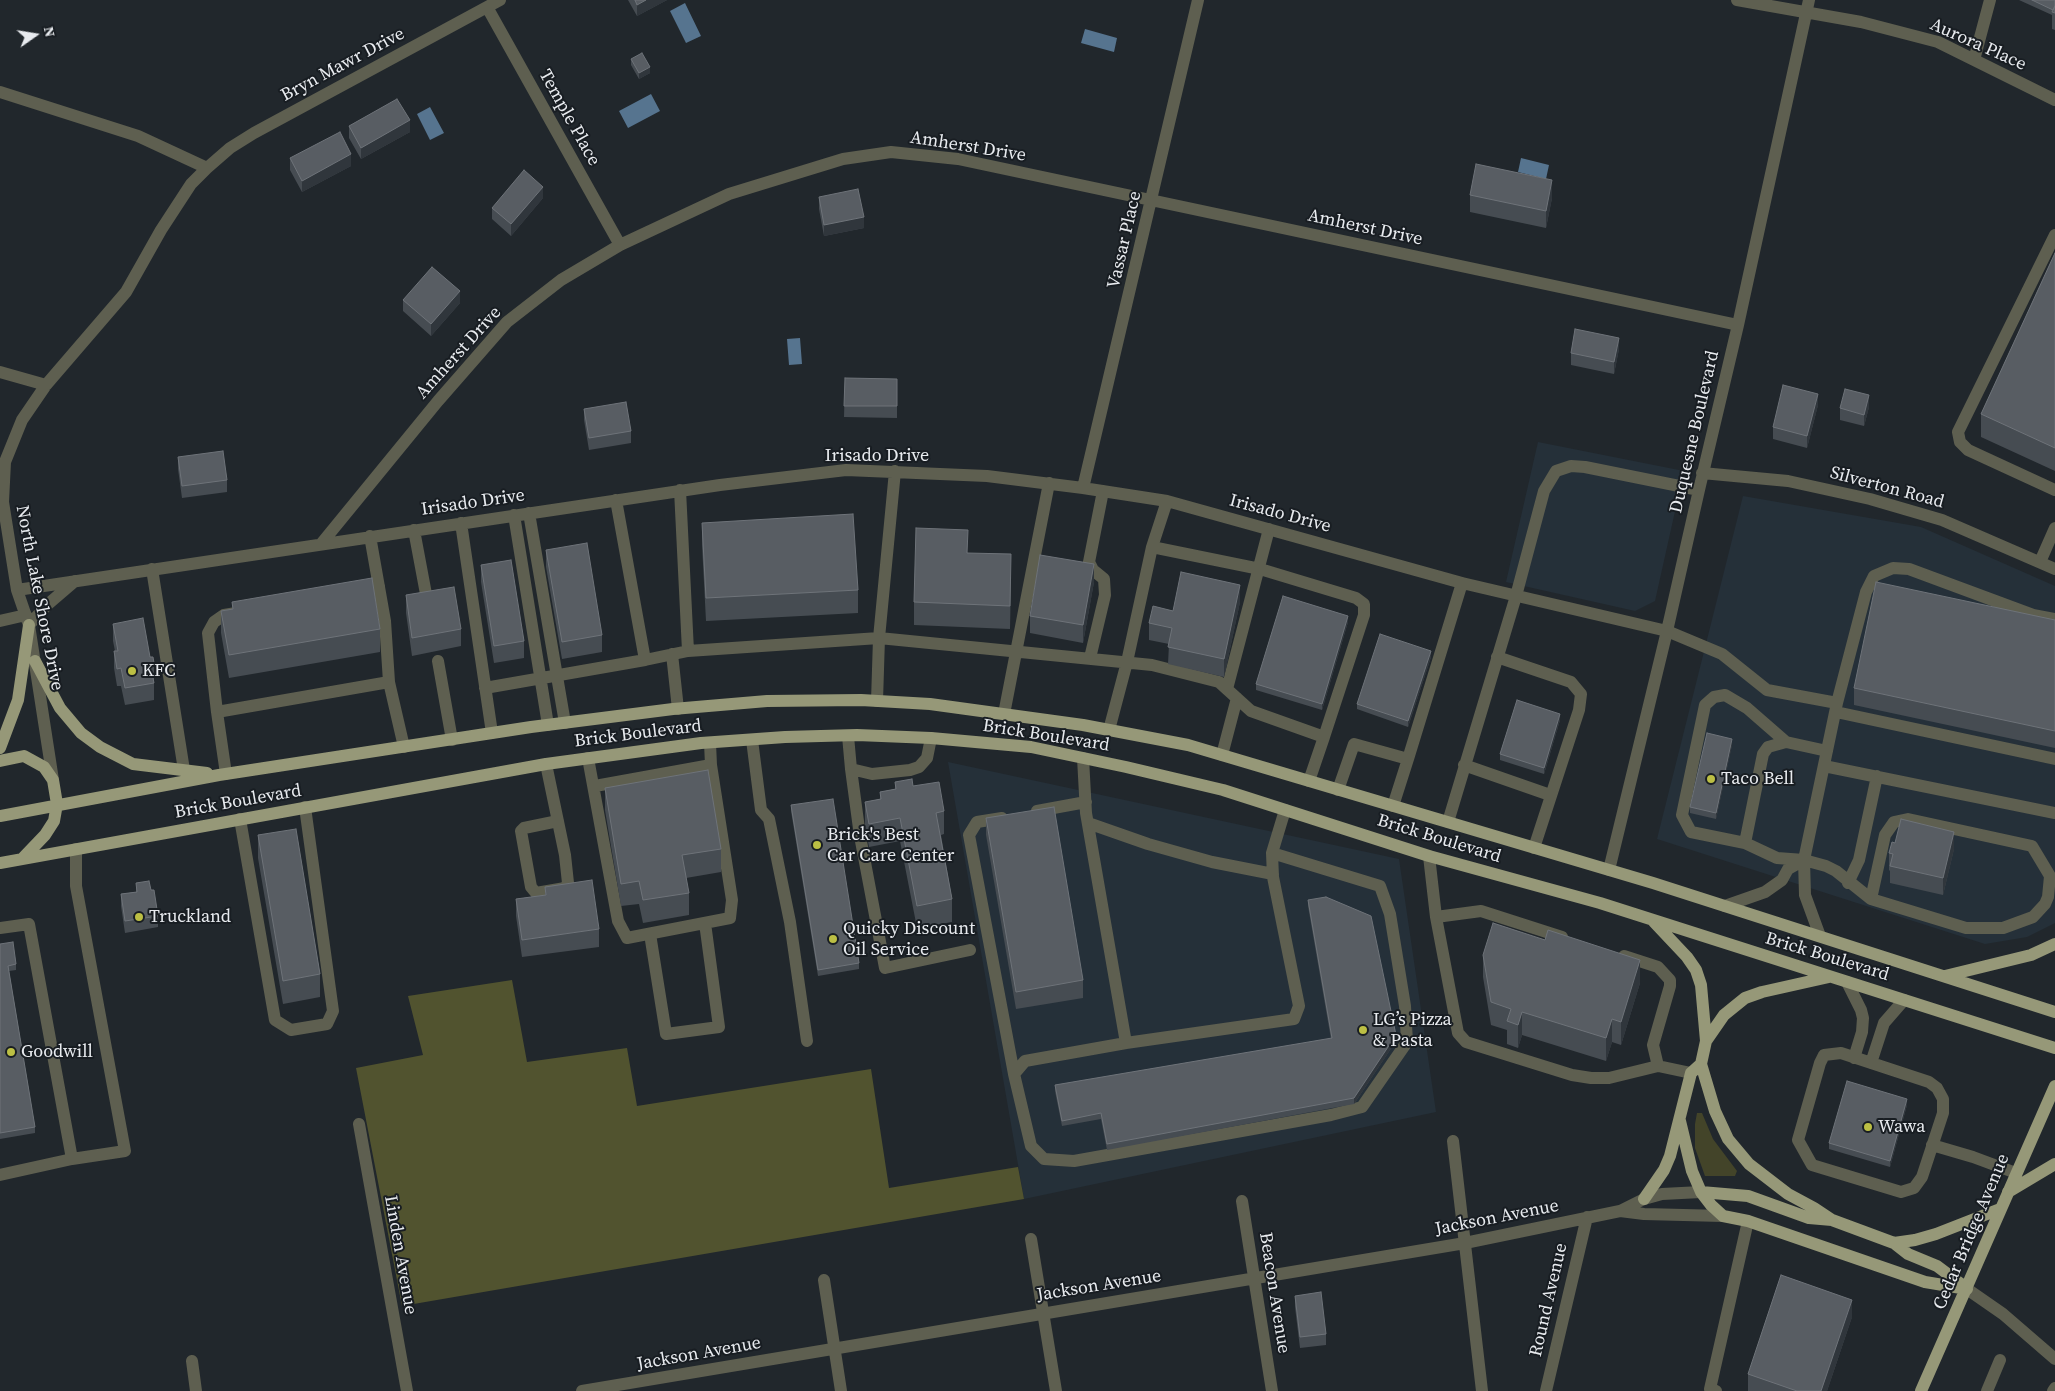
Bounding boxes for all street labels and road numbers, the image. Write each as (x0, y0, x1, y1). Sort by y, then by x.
street label: Aurora Place (1927, 14, 2029, 76)
street label: Bryn Mawr Drive (277, 23, 409, 107)
street label: Temple Place (534, 66, 604, 170)
street label: Amherst Drive (909, 127, 1027, 167)
street label: Vassar Place (1103, 189, 1147, 291)
street label: Amherst Drive (1306, 205, 1424, 251)
street label: Amherst Drive (412, 302, 506, 404)
street label: Duquesne Boulevard (1666, 349, 1724, 515)
street label: Irisado Drive (825, 445, 929, 467)
street label: Silverton Road (1828, 462, 1946, 514)
street label: Irisado Drive (420, 485, 526, 521)
street label: Irisado Drive (1227, 490, 1333, 538)
street label: North Lake Shore Drive (10, 503, 68, 693)
street label: Brick Boulevard (573, 715, 703, 753)
street label: Brick Boulevard (981, 715, 1111, 757)
street label: Brick Boulevard (173, 780, 303, 824)
street label: Brick Boulevard (1374, 810, 1504, 868)
street label: Brick Boulevard (1762, 928, 1892, 986)
street label: Cedar Bridge Avenue (1929, 1151, 2015, 1313)
street label: Linden Avenue (379, 1194, 421, 1316)
street label: Jackson Avenue (1433, 1195, 1561, 1241)
street label: Beacon Avenue (1254, 1231, 1294, 1355)
street label: Round Avenue (1525, 1241, 1573, 1359)
street label: Jackson Avenue (1035, 1266, 1163, 1306)
street label: Jackson Avenue (635, 1332, 763, 1376)

